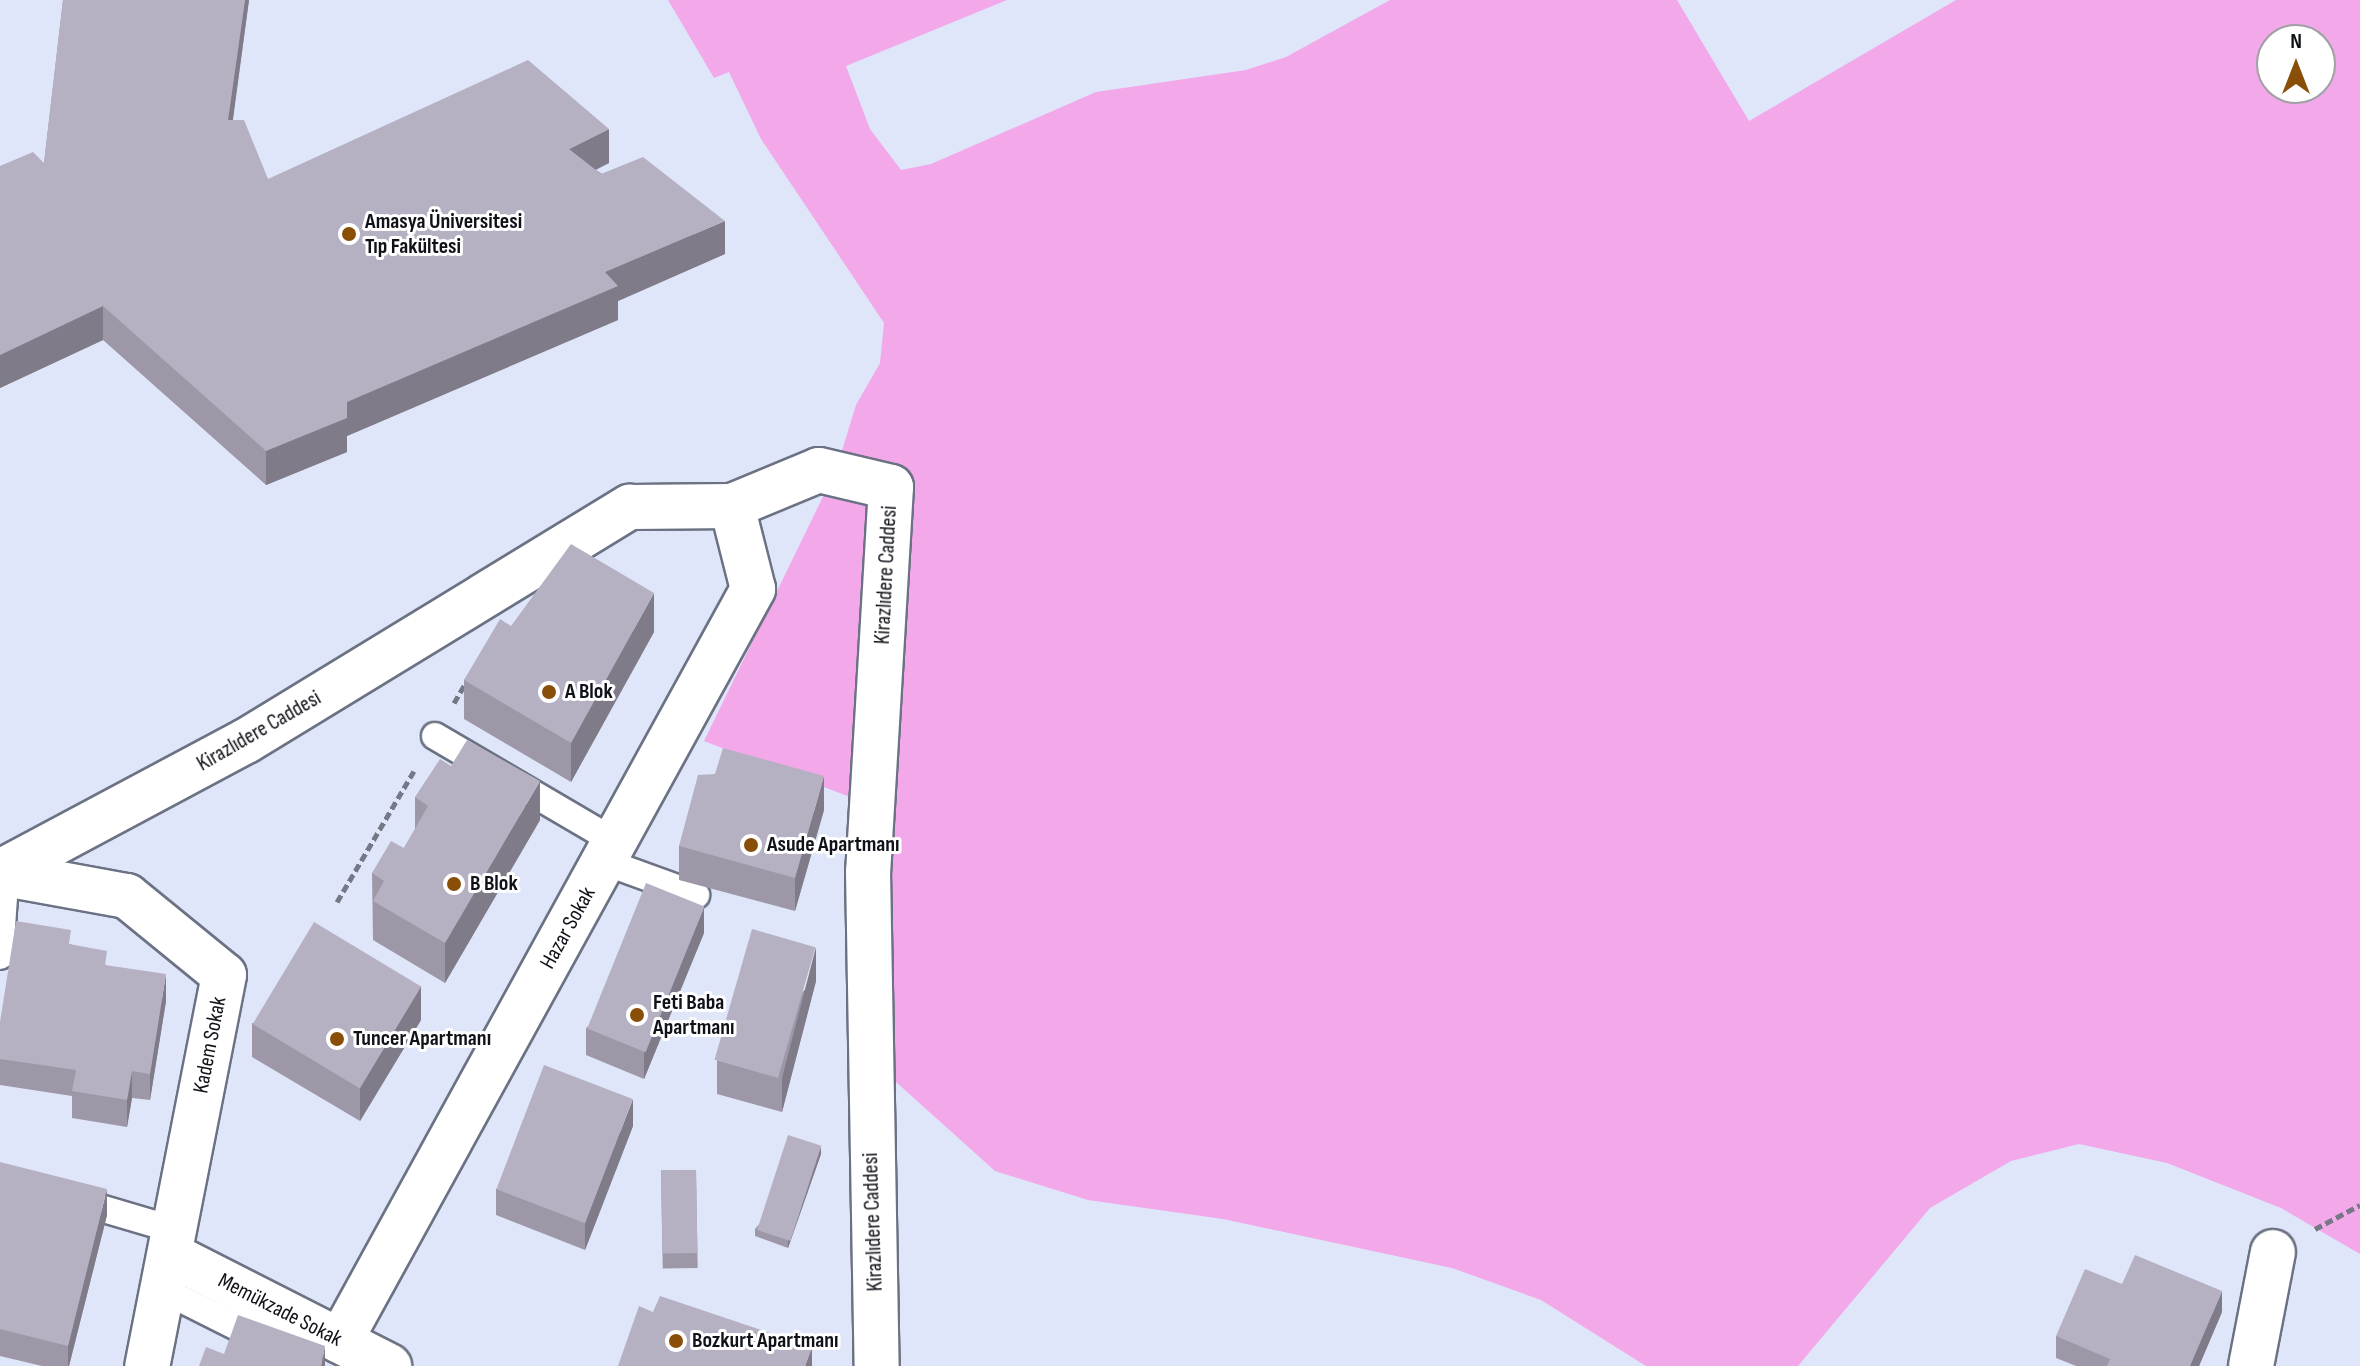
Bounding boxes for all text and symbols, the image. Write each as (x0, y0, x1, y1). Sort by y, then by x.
north arrow (2256, 24, 2336, 104)
text: N (2290, 28, 2302, 55)
place label: Amasya Üniversitesi Tıp Fakültesi (365, 208, 522, 260)
marker: Amasya Üniversitesi Tıp Fakültesi (340, 225, 358, 243)
street label: Kirazlıdere Caddesi (869, 505, 903, 645)
place label: A Blok (565, 679, 613, 705)
marker: A Blok (540, 683, 558, 701)
street label: Kirazlıdere Caddesi (192, 685, 326, 777)
place label: Asude Apartmanı (767, 832, 900, 858)
marker: Asude Apartmanı (742, 836, 760, 854)
place label: B Blok (470, 871, 518, 897)
marker: B Blok (445, 875, 463, 893)
street label: Hazar Sokak (535, 882, 601, 974)
place label: Feti Baba Apartmanı (653, 989, 735, 1040)
street label: Kadem Sokak (188, 994, 232, 1096)
marker: Feti Baba Apartmanı (628, 1006, 646, 1024)
place label: Tuncer Apartmanı (353, 1026, 491, 1052)
marker: Tuncer Apartmanı (328, 1030, 346, 1048)
street label: Kirazlıdere Caddesi (857, 1152, 889, 1292)
street label: Memükzade Sokak (214, 1268, 346, 1352)
place label: Bozkurt Apartmanı (692, 1328, 839, 1354)
marker: Bozkurt Apartmanı (667, 1332, 685, 1350)

